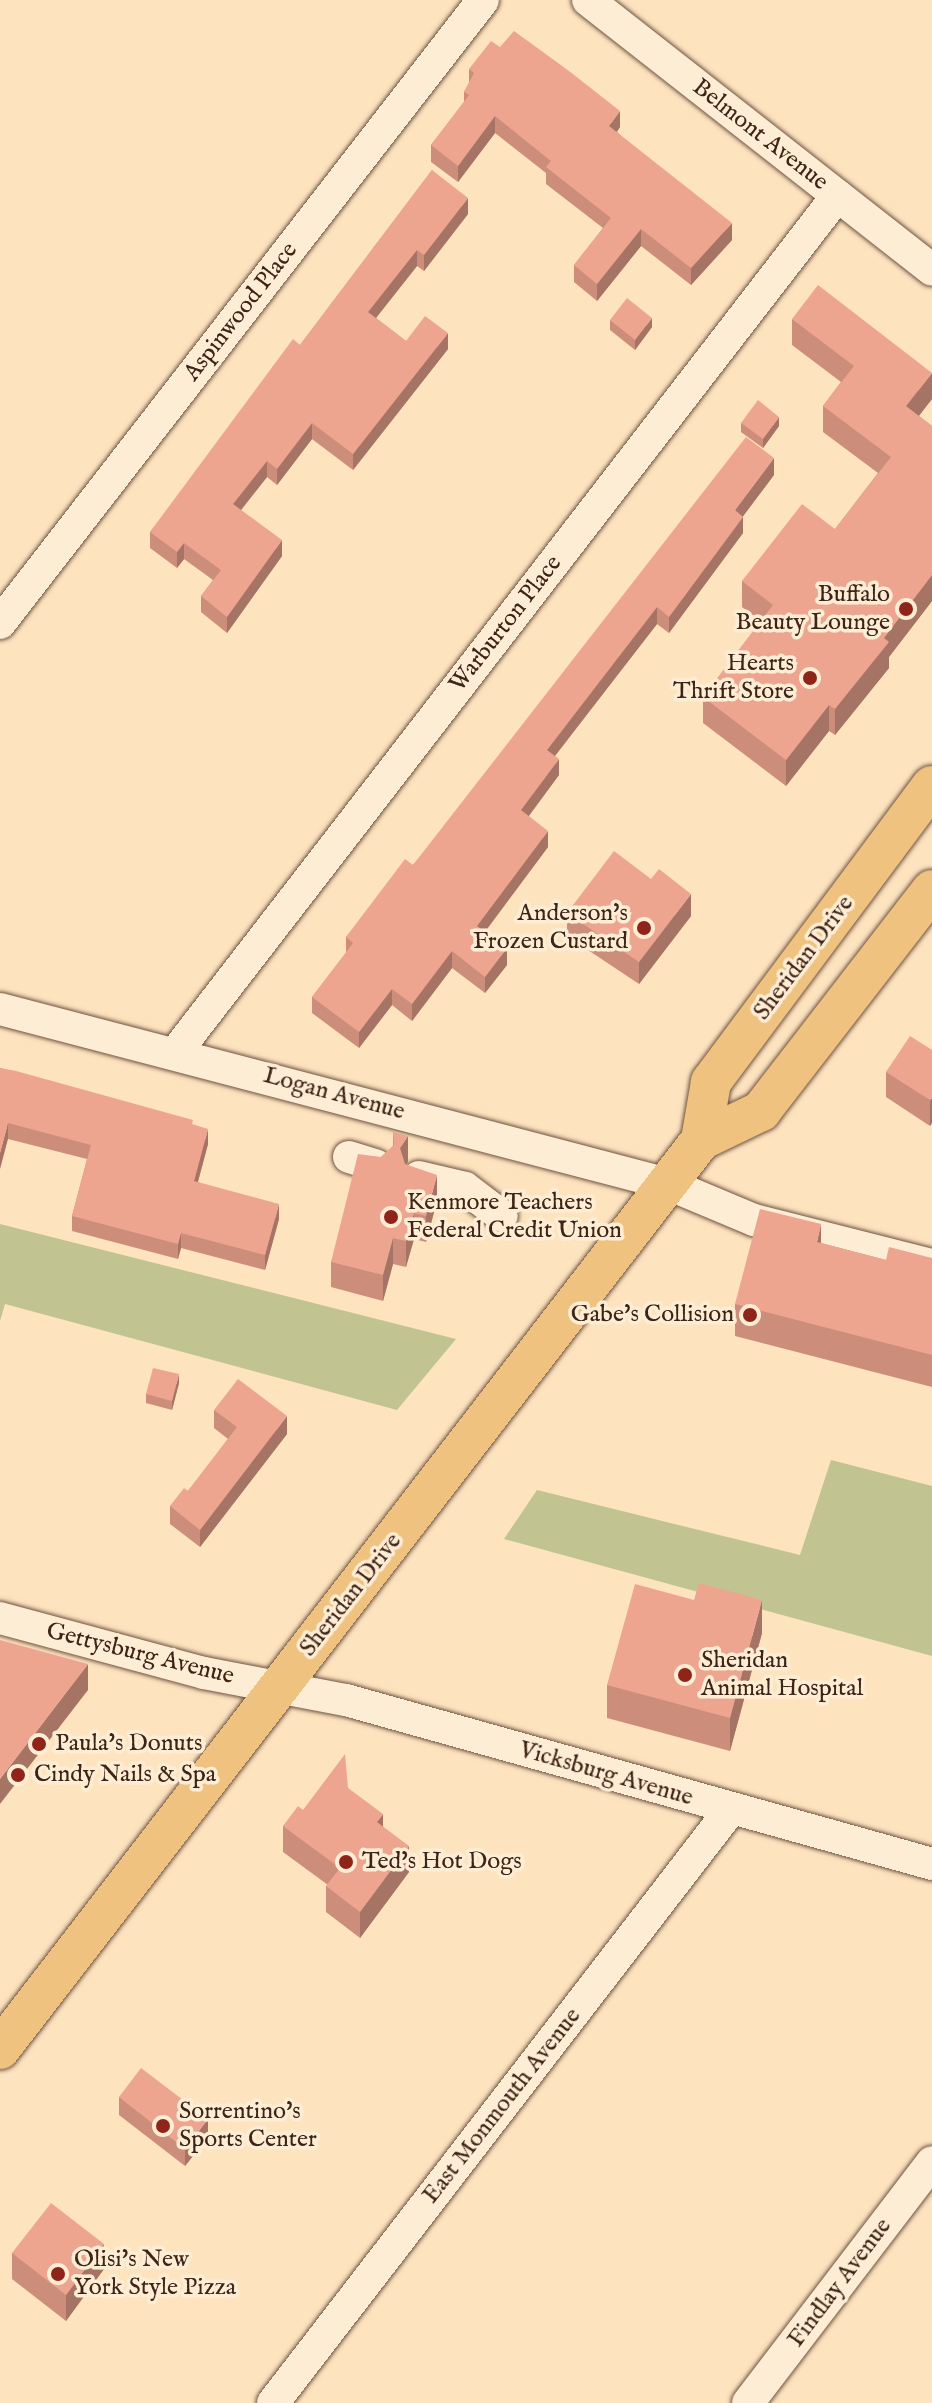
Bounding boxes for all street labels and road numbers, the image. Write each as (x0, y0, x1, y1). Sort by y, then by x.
street label: Belmont Avenue (686, 73, 834, 197)
street label: Aspinwood Place (178, 237, 304, 387)
street label: Warburton Place (444, 550, 568, 698)
street label: Sheridan Drive (748, 890, 860, 1026)
street label: Logan Avenue (260, 1061, 408, 1127)
street label: Sheridan Drive (294, 1528, 408, 1662)
street label: Gettysburg Avenue (43, 1617, 237, 1691)
street label: Vicksburg Avenue (516, 1735, 696, 1813)
street label: East Monmouth Avenue (417, 2002, 587, 2210)
street label: Findlay Avenue (782, 2213, 898, 2353)

